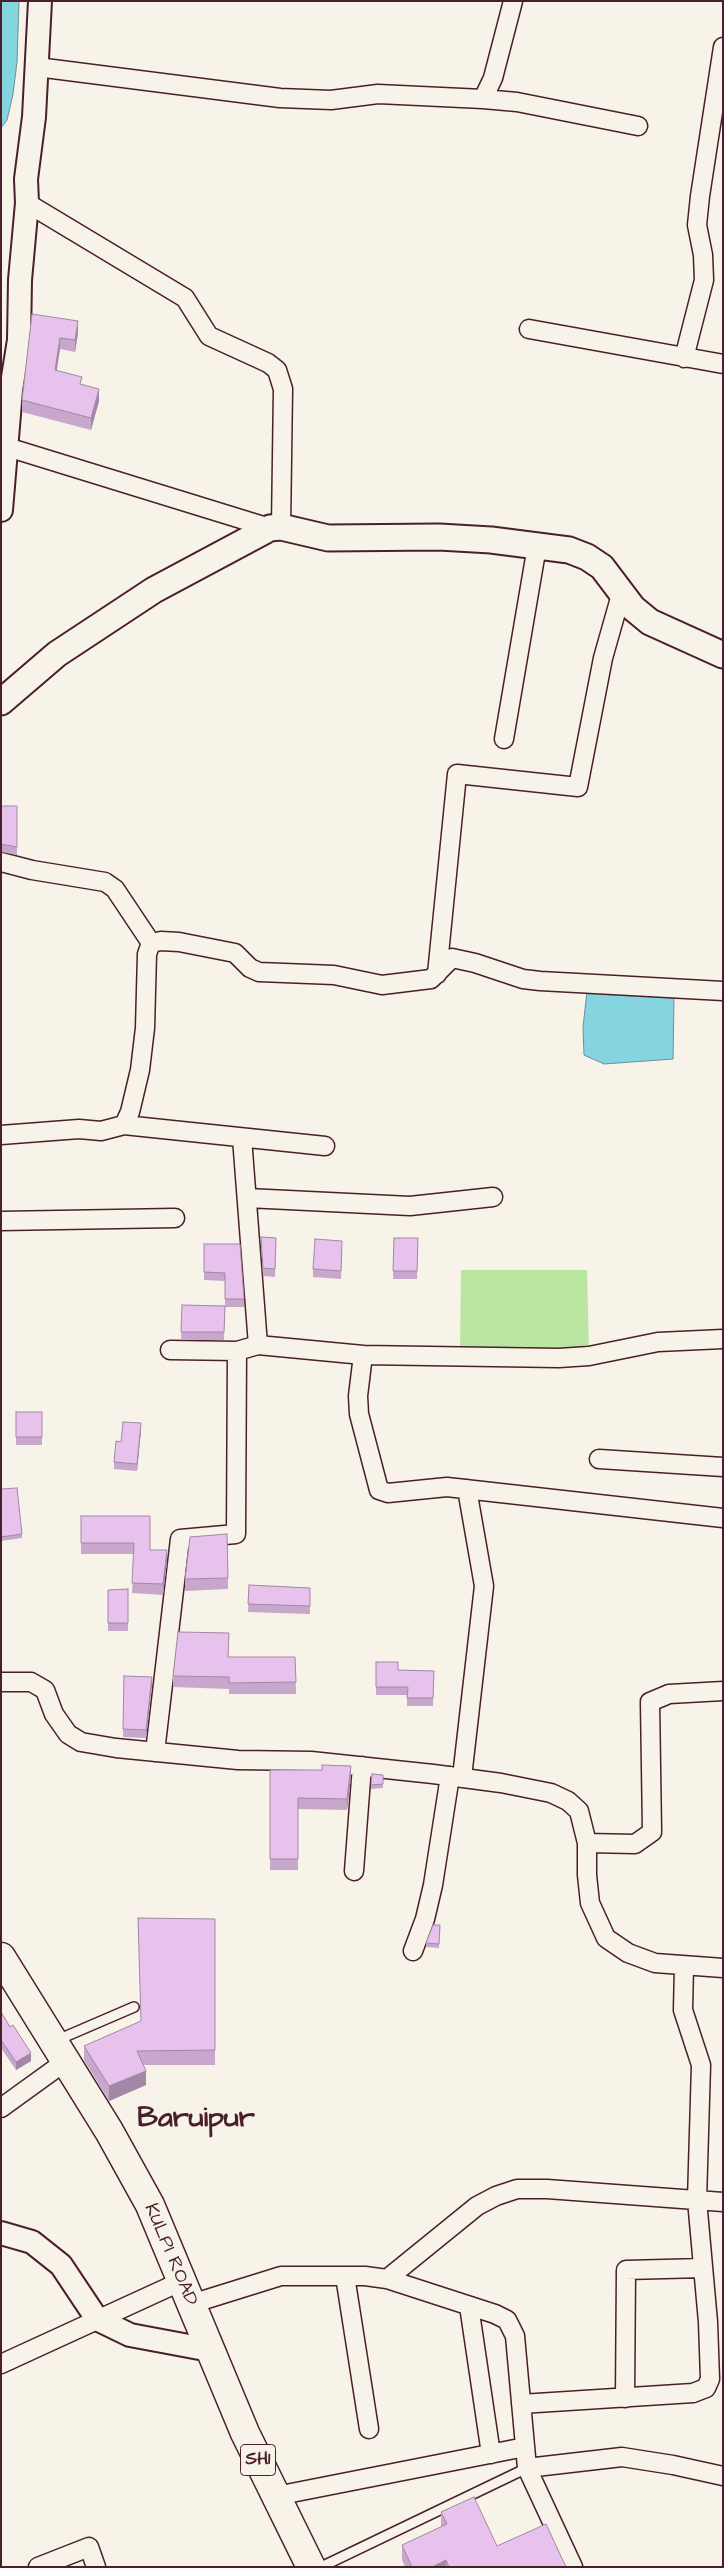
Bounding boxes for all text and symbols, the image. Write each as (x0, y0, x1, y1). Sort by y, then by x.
district label: Baruipur (137, 2103, 255, 2137)
street label: KULPI ROAD (138, 2201, 202, 2309)
road number: SH1 (240, 2444, 276, 2476)

